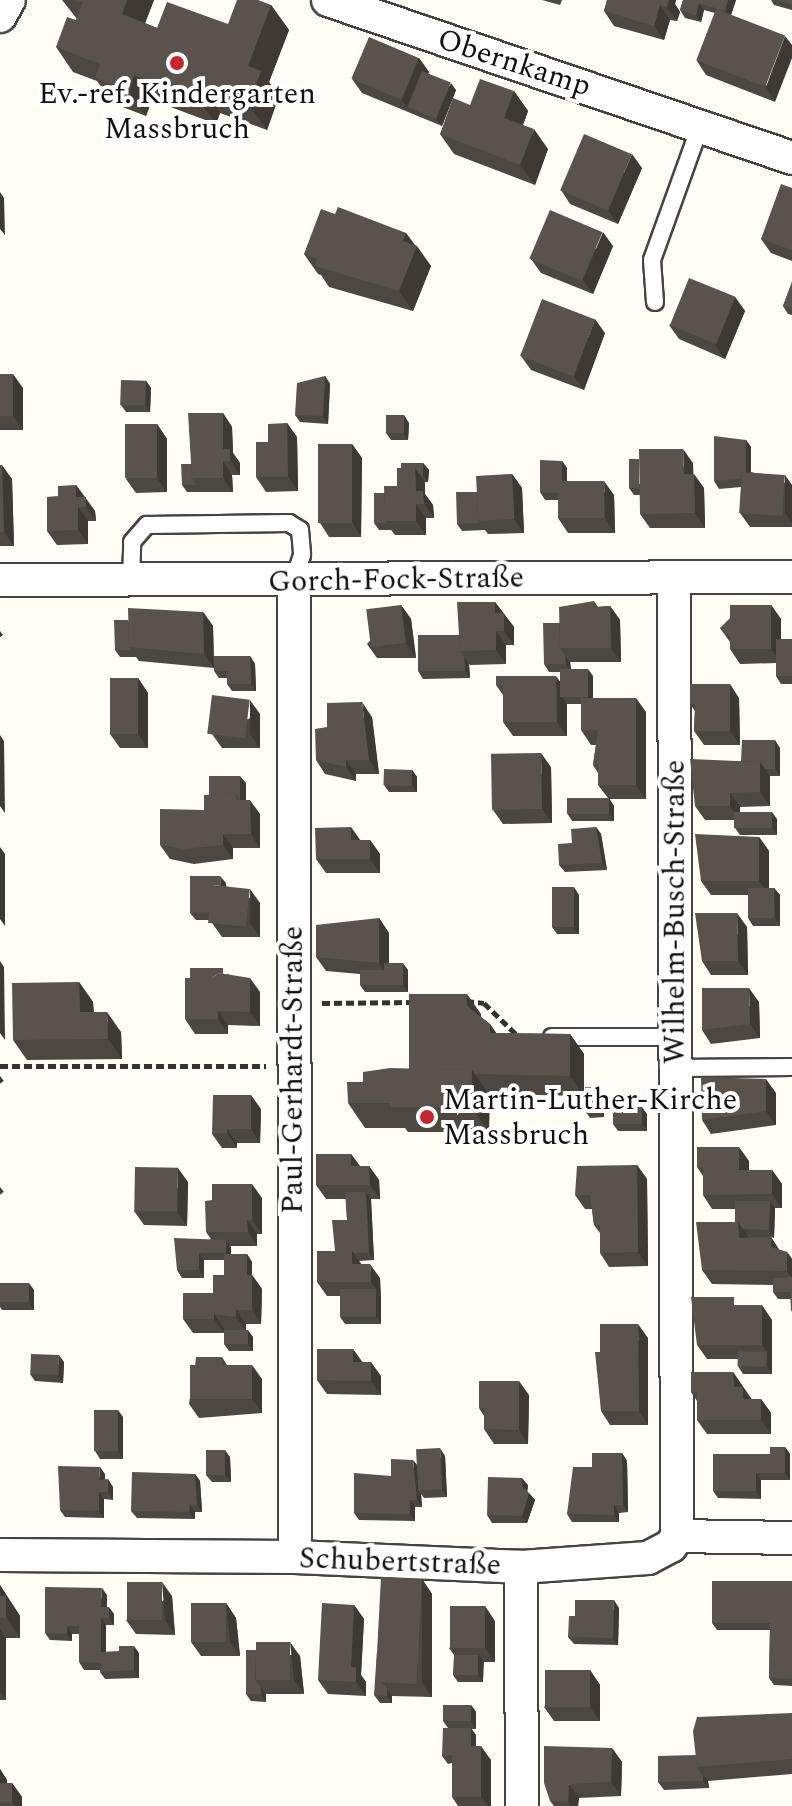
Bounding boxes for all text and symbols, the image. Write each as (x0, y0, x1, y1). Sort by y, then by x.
street label: Obernkamp (433, 21, 595, 105)
marker: Ev.-ref. Kindergarten Massbruch (168, 54, 186, 72)
place label: Ev.-ref. Kindergarten Massbruch (38, 76, 316, 146)
street label: Gorch-Fock-Straße (268, 560, 524, 600)
street label: Wilhelm-Busch-Straße (657, 760, 693, 1064)
street label: Paul-Gerhardt-Straße (275, 926, 311, 1214)
place label: Martin-Luther-Kirche Massbruch (443, 1082, 737, 1152)
marker: Martin-Luther-Kirche Massbruch (418, 1108, 436, 1126)
street label: Schubertstraße (298, 1540, 502, 1584)

